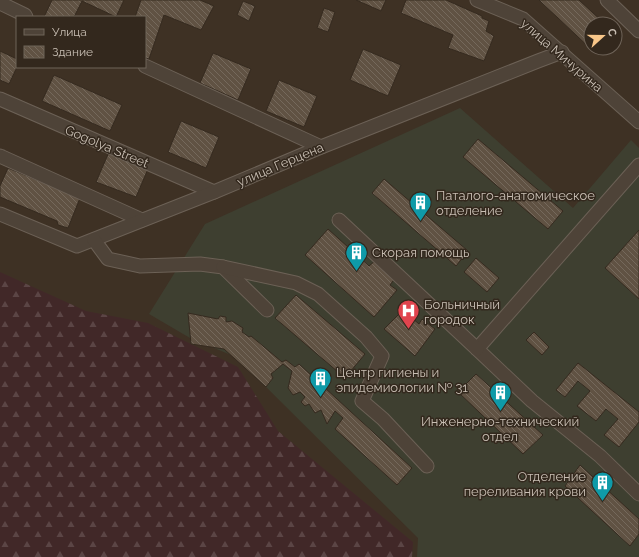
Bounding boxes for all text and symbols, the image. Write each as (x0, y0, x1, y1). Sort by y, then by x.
legend (16, 16, 146, 68)
street label: улица Мичурина (518, 16, 606, 95)
north arrow (583, 16, 623, 56)
text: Улица (52, 25, 87, 39)
text: С (604, 27, 619, 39)
text: Здание (52, 45, 93, 59)
street label: Gogolya Street (63, 122, 151, 171)
street label: улица Герцена (235, 140, 326, 189)
place label: Паталого-анатомическое отделение (436, 188, 595, 218)
building icon: Паталого-анатомическое отделение (407, 189, 433, 222)
building icon: Скорая помощь (343, 239, 369, 272)
place label: Скорая помощь (372, 245, 469, 260)
place label: Больничный городок (424, 297, 500, 327)
hospital icon: Больничный городок (395, 298, 421, 331)
place label: Центр гигиены и эпидемиологии № 31 (336, 365, 468, 395)
building icon: Центр гигиены и эпидемиологии № 31 (307, 366, 333, 399)
building icon: Инженерно-технический отдел (487, 380, 513, 413)
place label: Инженерно-технический отдел (421, 414, 579, 444)
place label: Отделение переливания крови (464, 469, 586, 499)
building icon: Отделение переливания крови (589, 470, 615, 503)

